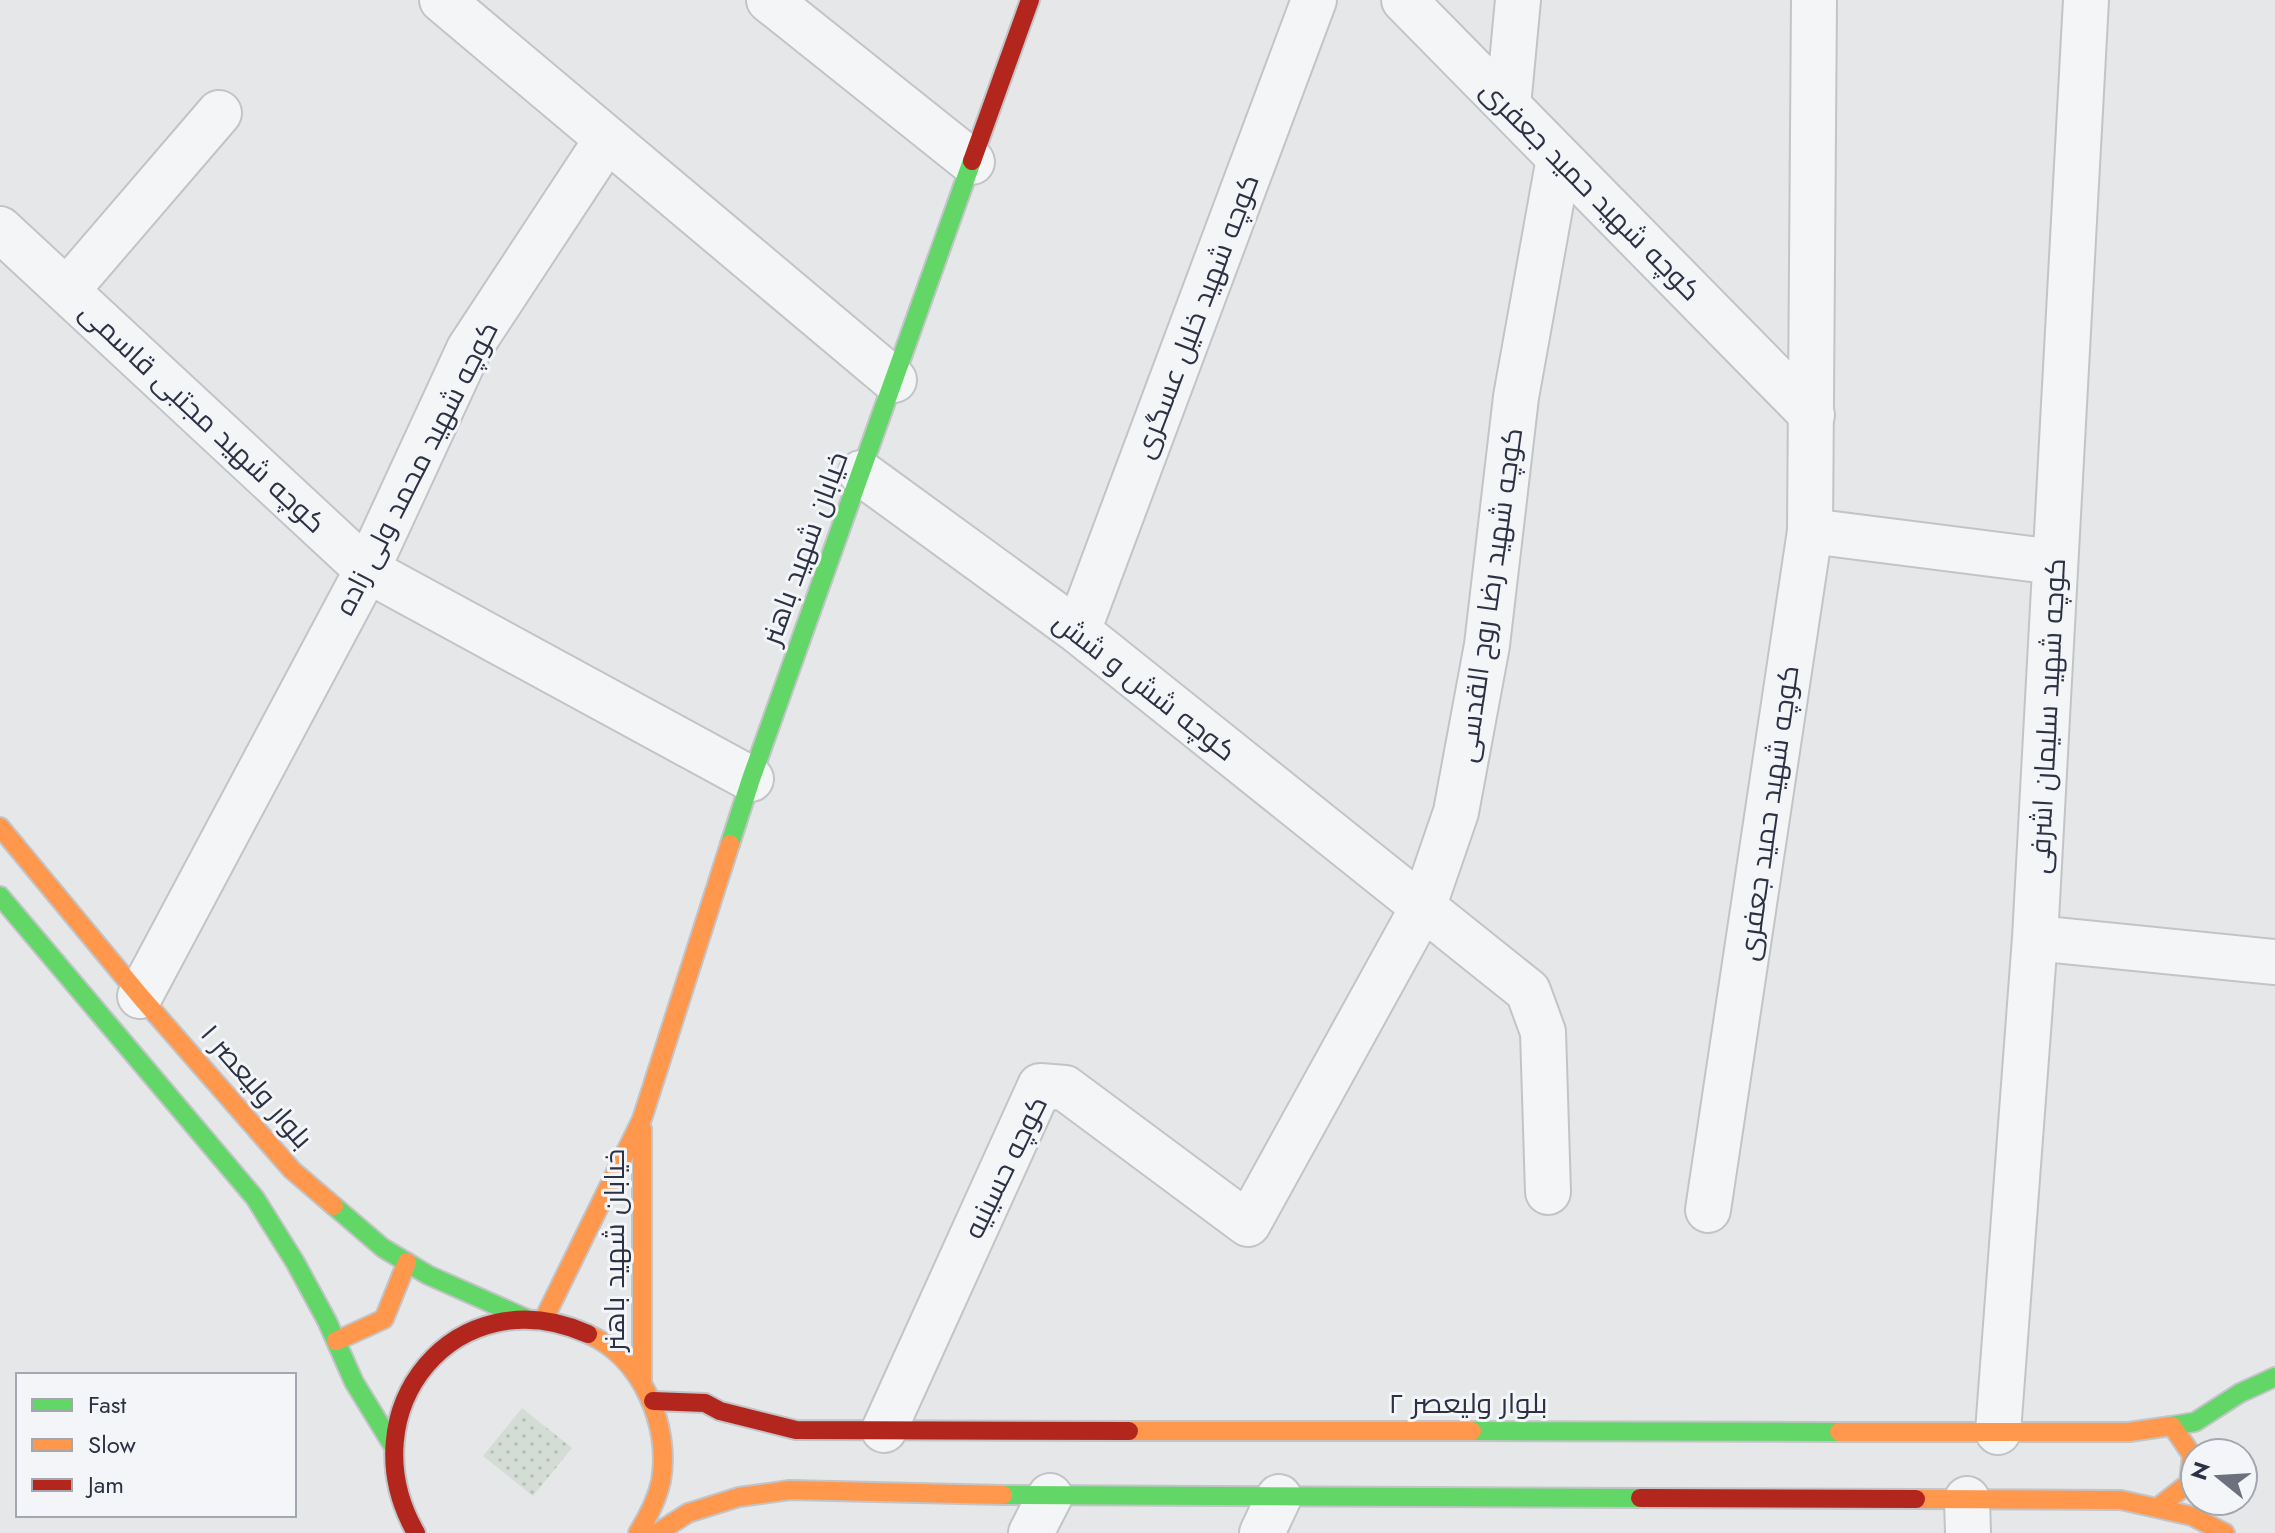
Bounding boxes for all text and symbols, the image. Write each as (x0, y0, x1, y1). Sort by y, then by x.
street label: کوچه شهید حمید جعفری (1471, 71, 1710, 310)
street label: کوچه شهید خلیل عسگری (1123, 168, 1270, 464)
street label: کوچه شهید مجتبی قاسمی (70, 292, 335, 543)
street label: کوچه شهید محمد ولی زاده (324, 314, 509, 622)
street label: کوچه شهید رضا روح القدسی (1446, 425, 1533, 765)
street label: خیابان شهید باهنر (750, 446, 858, 652)
street label: کوچه شهید سلیمان اشرفی (2019, 557, 2076, 875)
street label: کوچه شش و شش (1045, 602, 1245, 771)
street label: کوچه شهید حمید جعفری (1727, 663, 1810, 963)
street label: بلوار ولیعصر ۱ (191, 1015, 322, 1157)
street label: کوچه حسینیه (953, 1089, 1058, 1246)
street label: خیابان شهید باهنر (594, 1149, 635, 1353)
legend (16, 1373, 296, 1517)
street label: بلوار ولیعصر ۲ (1388, 1383, 1548, 1424)
text: Fast (88, 1387, 126, 1422)
text: Slow (88, 1427, 136, 1462)
north arrow (2179, 1437, 2259, 1517)
text: N (2182, 1458, 2218, 1484)
text: Jam (85, 1467, 124, 1502)

